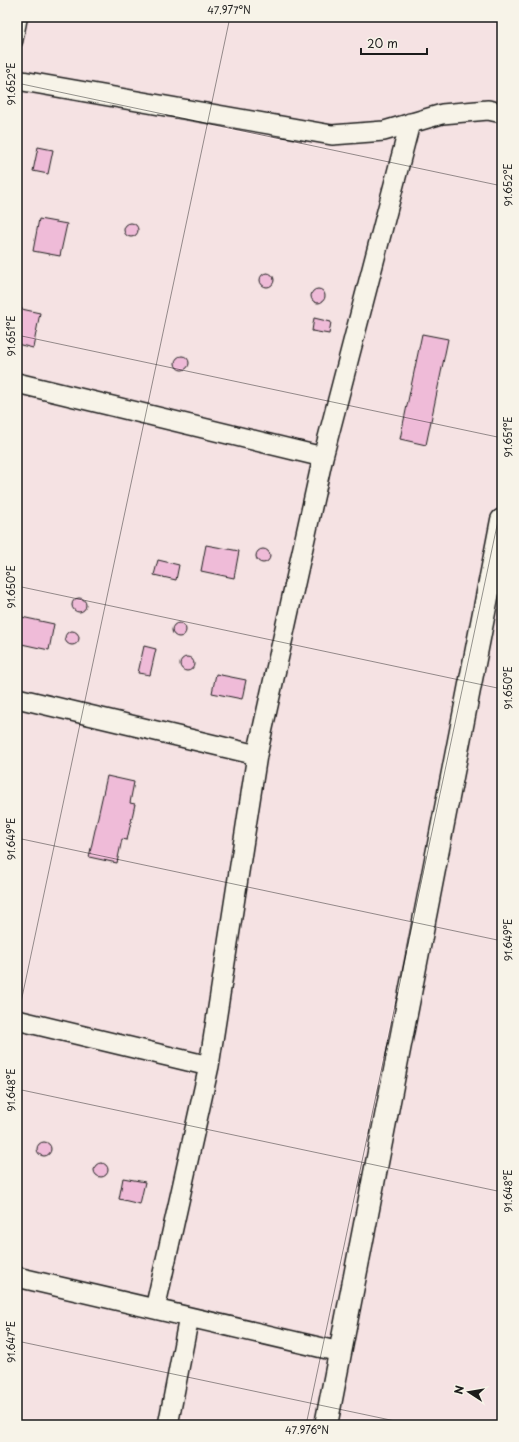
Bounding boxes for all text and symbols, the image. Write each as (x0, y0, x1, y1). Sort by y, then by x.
text: 47.977°N (207, 2, 251, 17)
scale bar (361, 30, 427, 56)
text: 20 m (367, 34, 398, 52)
text: 91.652°E (3, 62, 18, 106)
text: 91.652°E (500, 163, 515, 207)
text: 91.651°E (3, 316, 18, 356)
text: 91.651°E (500, 417, 515, 457)
text: 91.650°E (3, 565, 18, 609)
text: 91.650°E (500, 666, 515, 710)
text: 91.649°E (3, 818, 18, 860)
text: 91.649°E (500, 919, 515, 961)
text: 91.648°E (3, 1068, 18, 1112)
text: 91.648°E (500, 1169, 515, 1213)
text: 91.647°E (3, 1321, 18, 1363)
north arrow (449, 1372, 489, 1412)
text: N (450, 1384, 468, 1396)
text: 47.976°N (285, 1422, 329, 1437)

